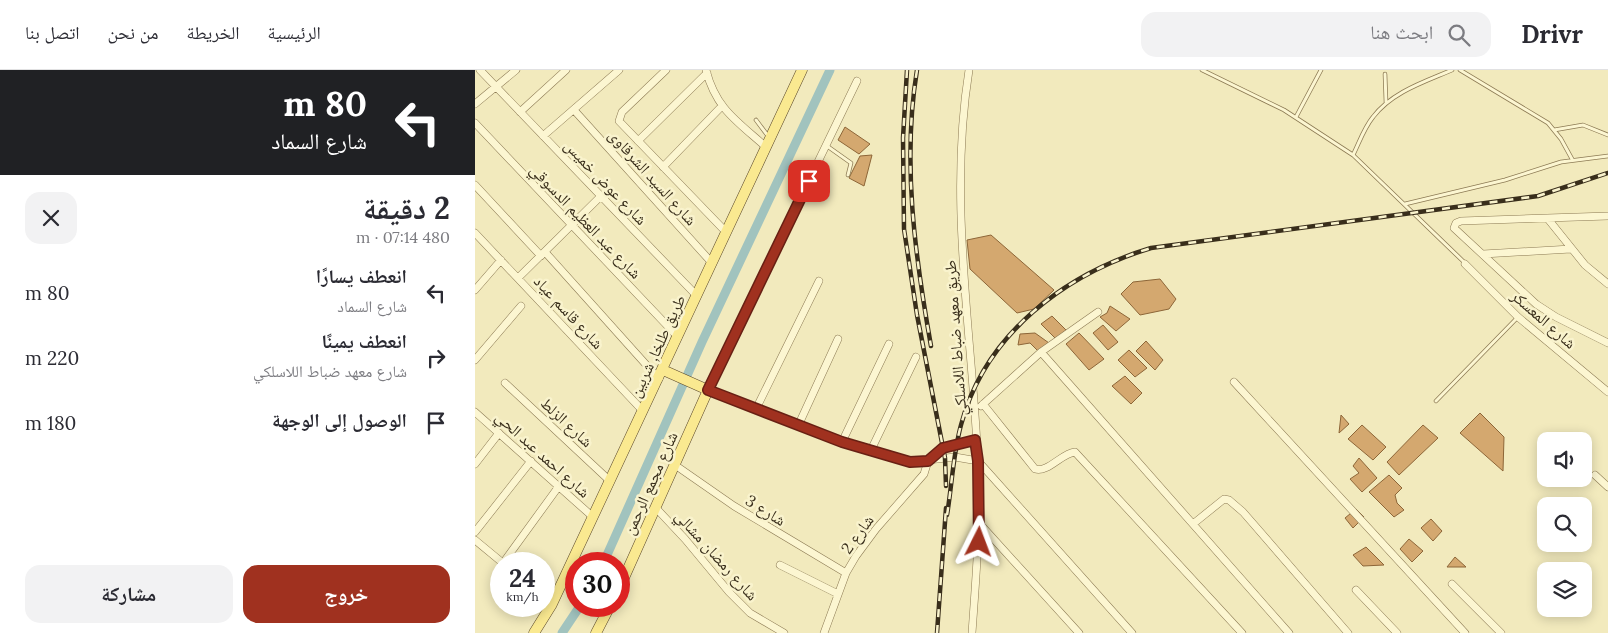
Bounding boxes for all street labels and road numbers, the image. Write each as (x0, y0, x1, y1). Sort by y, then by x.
street label: شارع السيد الشرقاوى (604, 125, 701, 230)
street label: شارع عوض خميس (560, 135, 652, 229)
street label: شارع عبد العظيم الدسوقي (524, 159, 646, 285)
street label: طريق معهد ضباط اللاسلكي (940, 259, 973, 417)
street label: شارع قاسم عياد (529, 271, 608, 354)
street label: شارع المعسكر (1506, 285, 1581, 353)
street label: طريق طلخا, شربين (624, 291, 690, 401)
street label: شارع الزلط (536, 393, 597, 452)
street label: شارع احمد عبد الحي (490, 406, 594, 504)
street label: شارع مجمع الرحمن (618, 428, 683, 538)
street label: شارع 3 (742, 490, 790, 531)
street label: شارع رمضان مشالي (669, 506, 763, 606)
street label: شارع 2 (836, 511, 879, 558)

